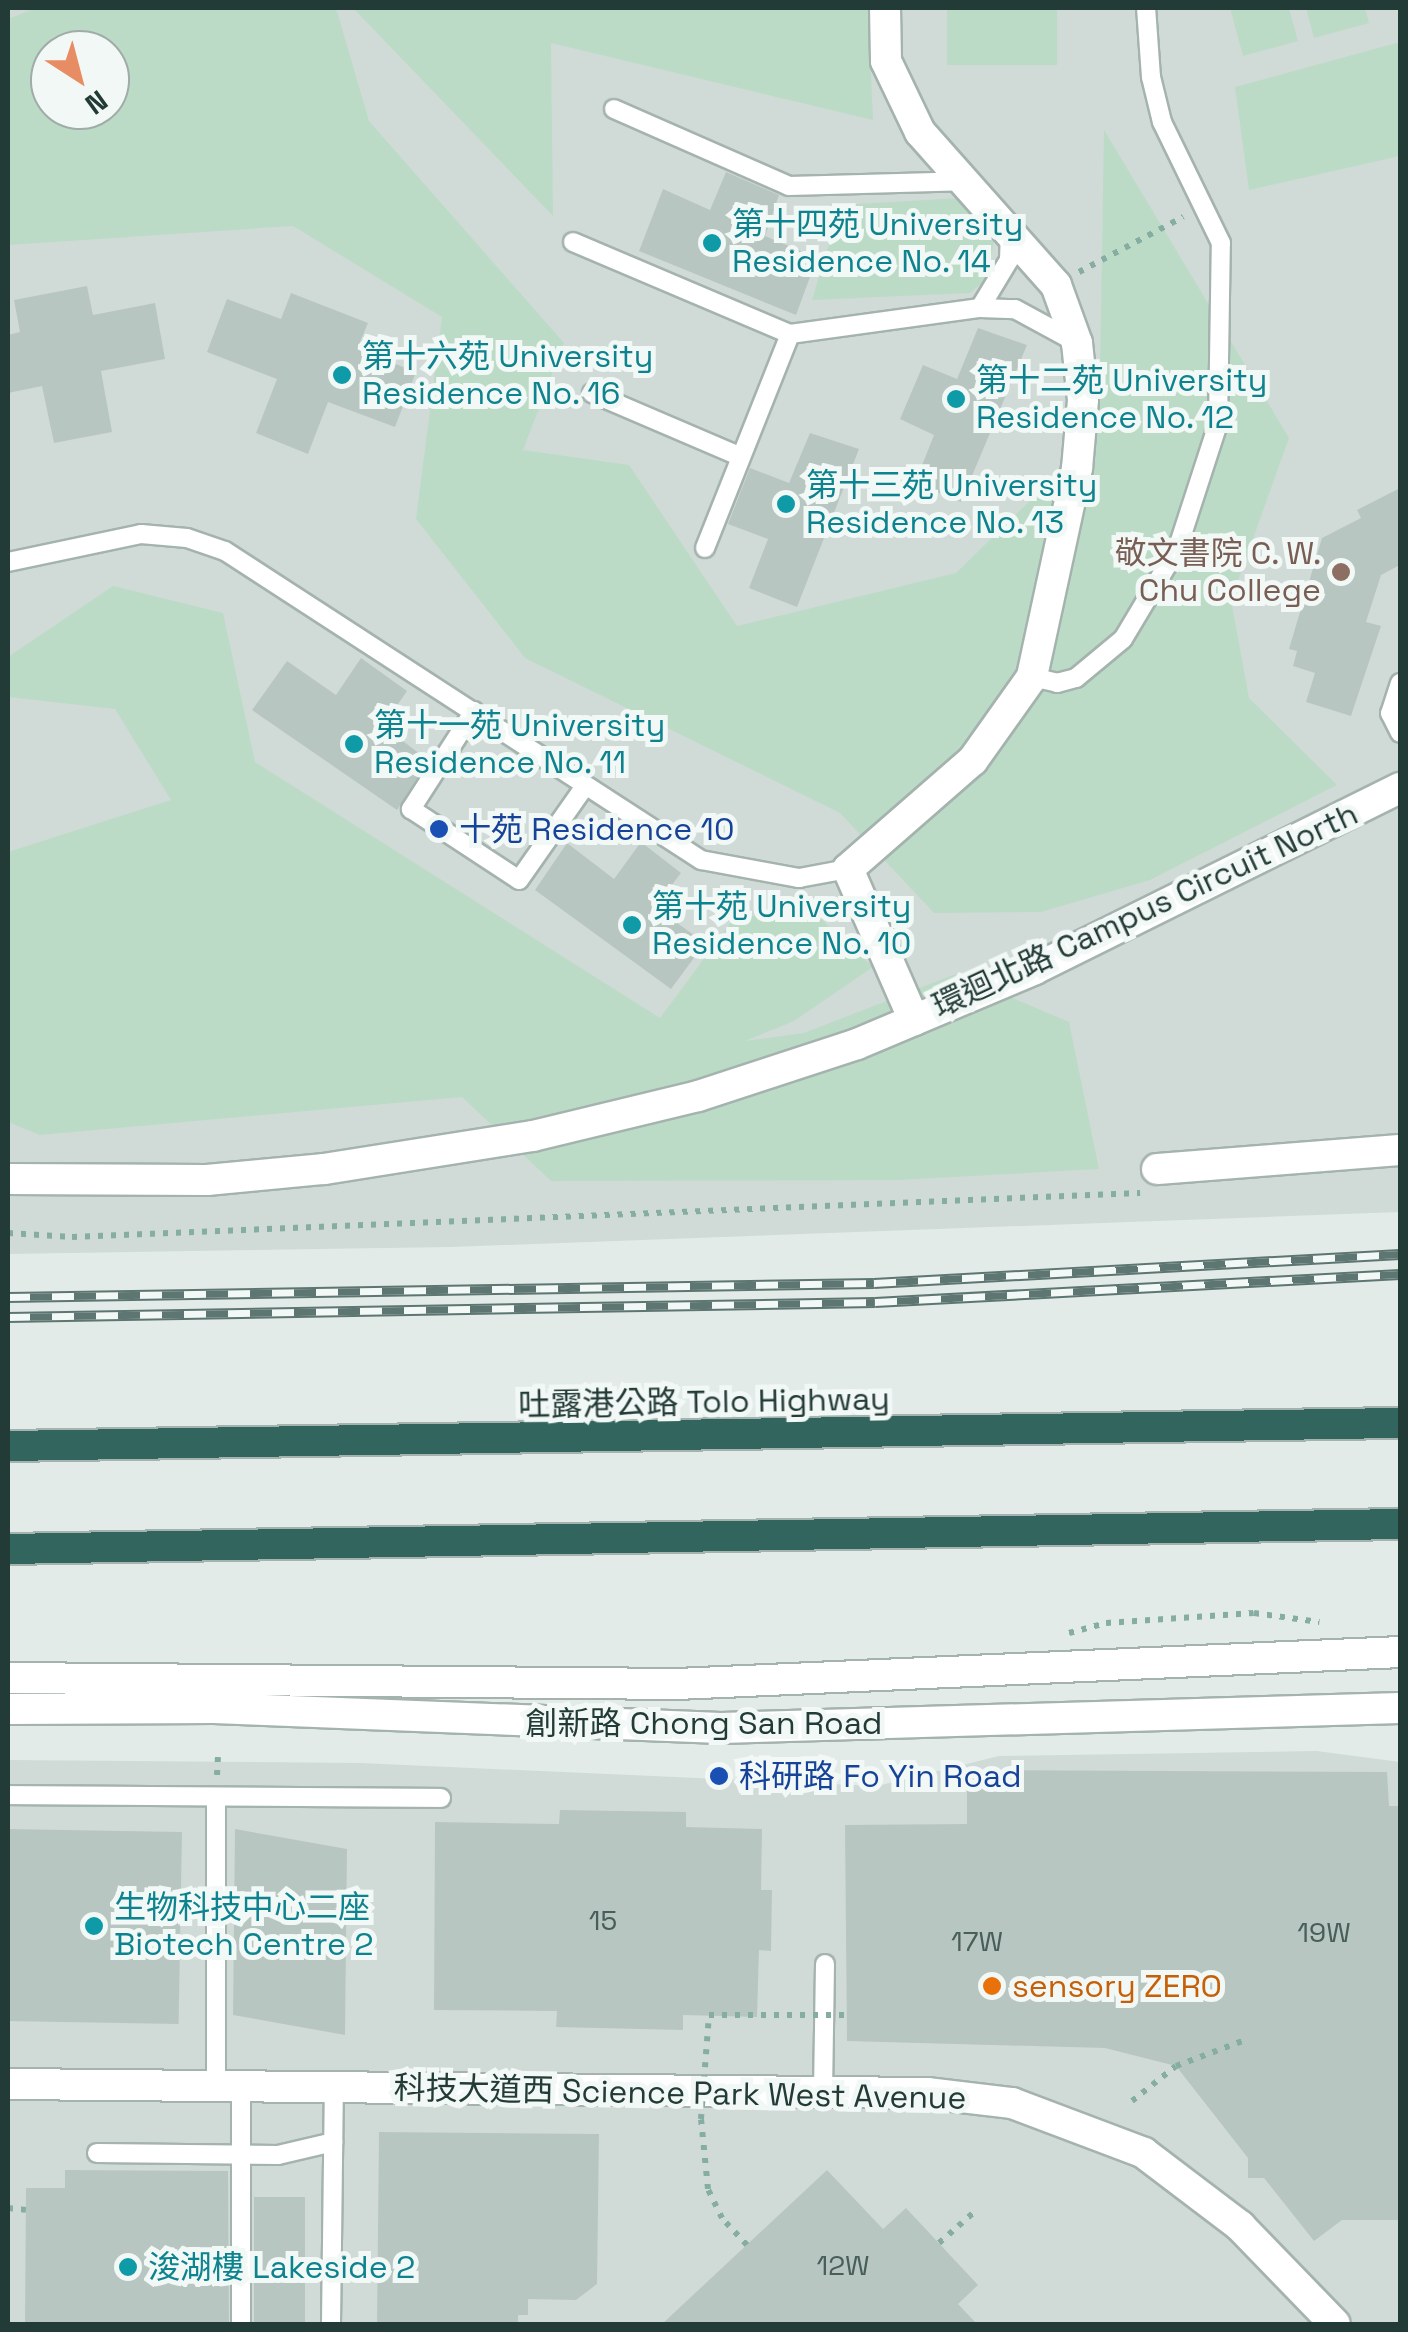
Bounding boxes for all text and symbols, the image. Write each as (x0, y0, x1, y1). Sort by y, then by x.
north arrow (30, 30, 130, 130)
text: N (78, 83, 115, 123)
place label: 第十四苑 University Residence No. 14 (732, 206, 1023, 281)
marker: 第十四苑 University Residence No. 14 (701, 232, 723, 254)
place label: 第十六苑 University Residence No. 16 (362, 338, 653, 413)
place label: 第十二苑 University Residence No. 12 (976, 362, 1267, 437)
marker: 第十六苑 University Residence No. 16 (331, 364, 353, 386)
marker: 第十二苑 University Residence No. 12 (945, 388, 967, 410)
place label: 第十三苑 University Residence No. 13 (806, 467, 1097, 542)
marker: 第十三苑 University Residence No. 13 (775, 493, 797, 515)
place label: 敬文書院 C. W. Chu College (1113, 535, 1321, 610)
marker: 敬文書院 C. W. Chu College (1330, 561, 1352, 583)
place label: 第十一苑 University Residence No. 11 (374, 707, 665, 782)
marker: 第十一苑 University Residence No. 11 (343, 733, 365, 755)
street label: 環迴北路 Campus Circuit North (926, 794, 1364, 1026)
place label: 十苑 Residence 10 (459, 810, 734, 848)
marker: 十苑 Residence 10 (428, 818, 450, 840)
place label: 第十苑 University Residence No. 10 (652, 888, 912, 963)
marker: 第十苑 University Residence No. 10 (621, 914, 643, 936)
street label: 吐露港公路 Tolo Highway (518, 1380, 890, 1424)
street label: 創新路 Chong San Road (526, 1704, 882, 1742)
place label: 科研路 Fo Yin Road (739, 1757, 1022, 1795)
marker: 科研路 Fo Yin Road (708, 1765, 730, 1787)
place label: 生物科技中心二座 Biotech Centre 2 (114, 1889, 374, 1964)
house number: 15 (589, 1903, 617, 1937)
marker: 生物科技中心二座 Biotech Centre 2 (83, 1915, 105, 1937)
house number: 19W (1297, 1915, 1351, 1949)
house number: 17W (951, 1924, 1003, 1958)
place label: sensory ZERO (1012, 1967, 1222, 2005)
marker: sensory ZERO (981, 1975, 1003, 1997)
street label: 科技大道西 Science Park West Avenue (393, 2069, 967, 2117)
place label: 浚湖樓 Lakeside 2 (148, 2248, 415, 2286)
house number: 12W (816, 2248, 870, 2282)
marker: 浚湖樓 Lakeside 2 (117, 2256, 139, 2278)

